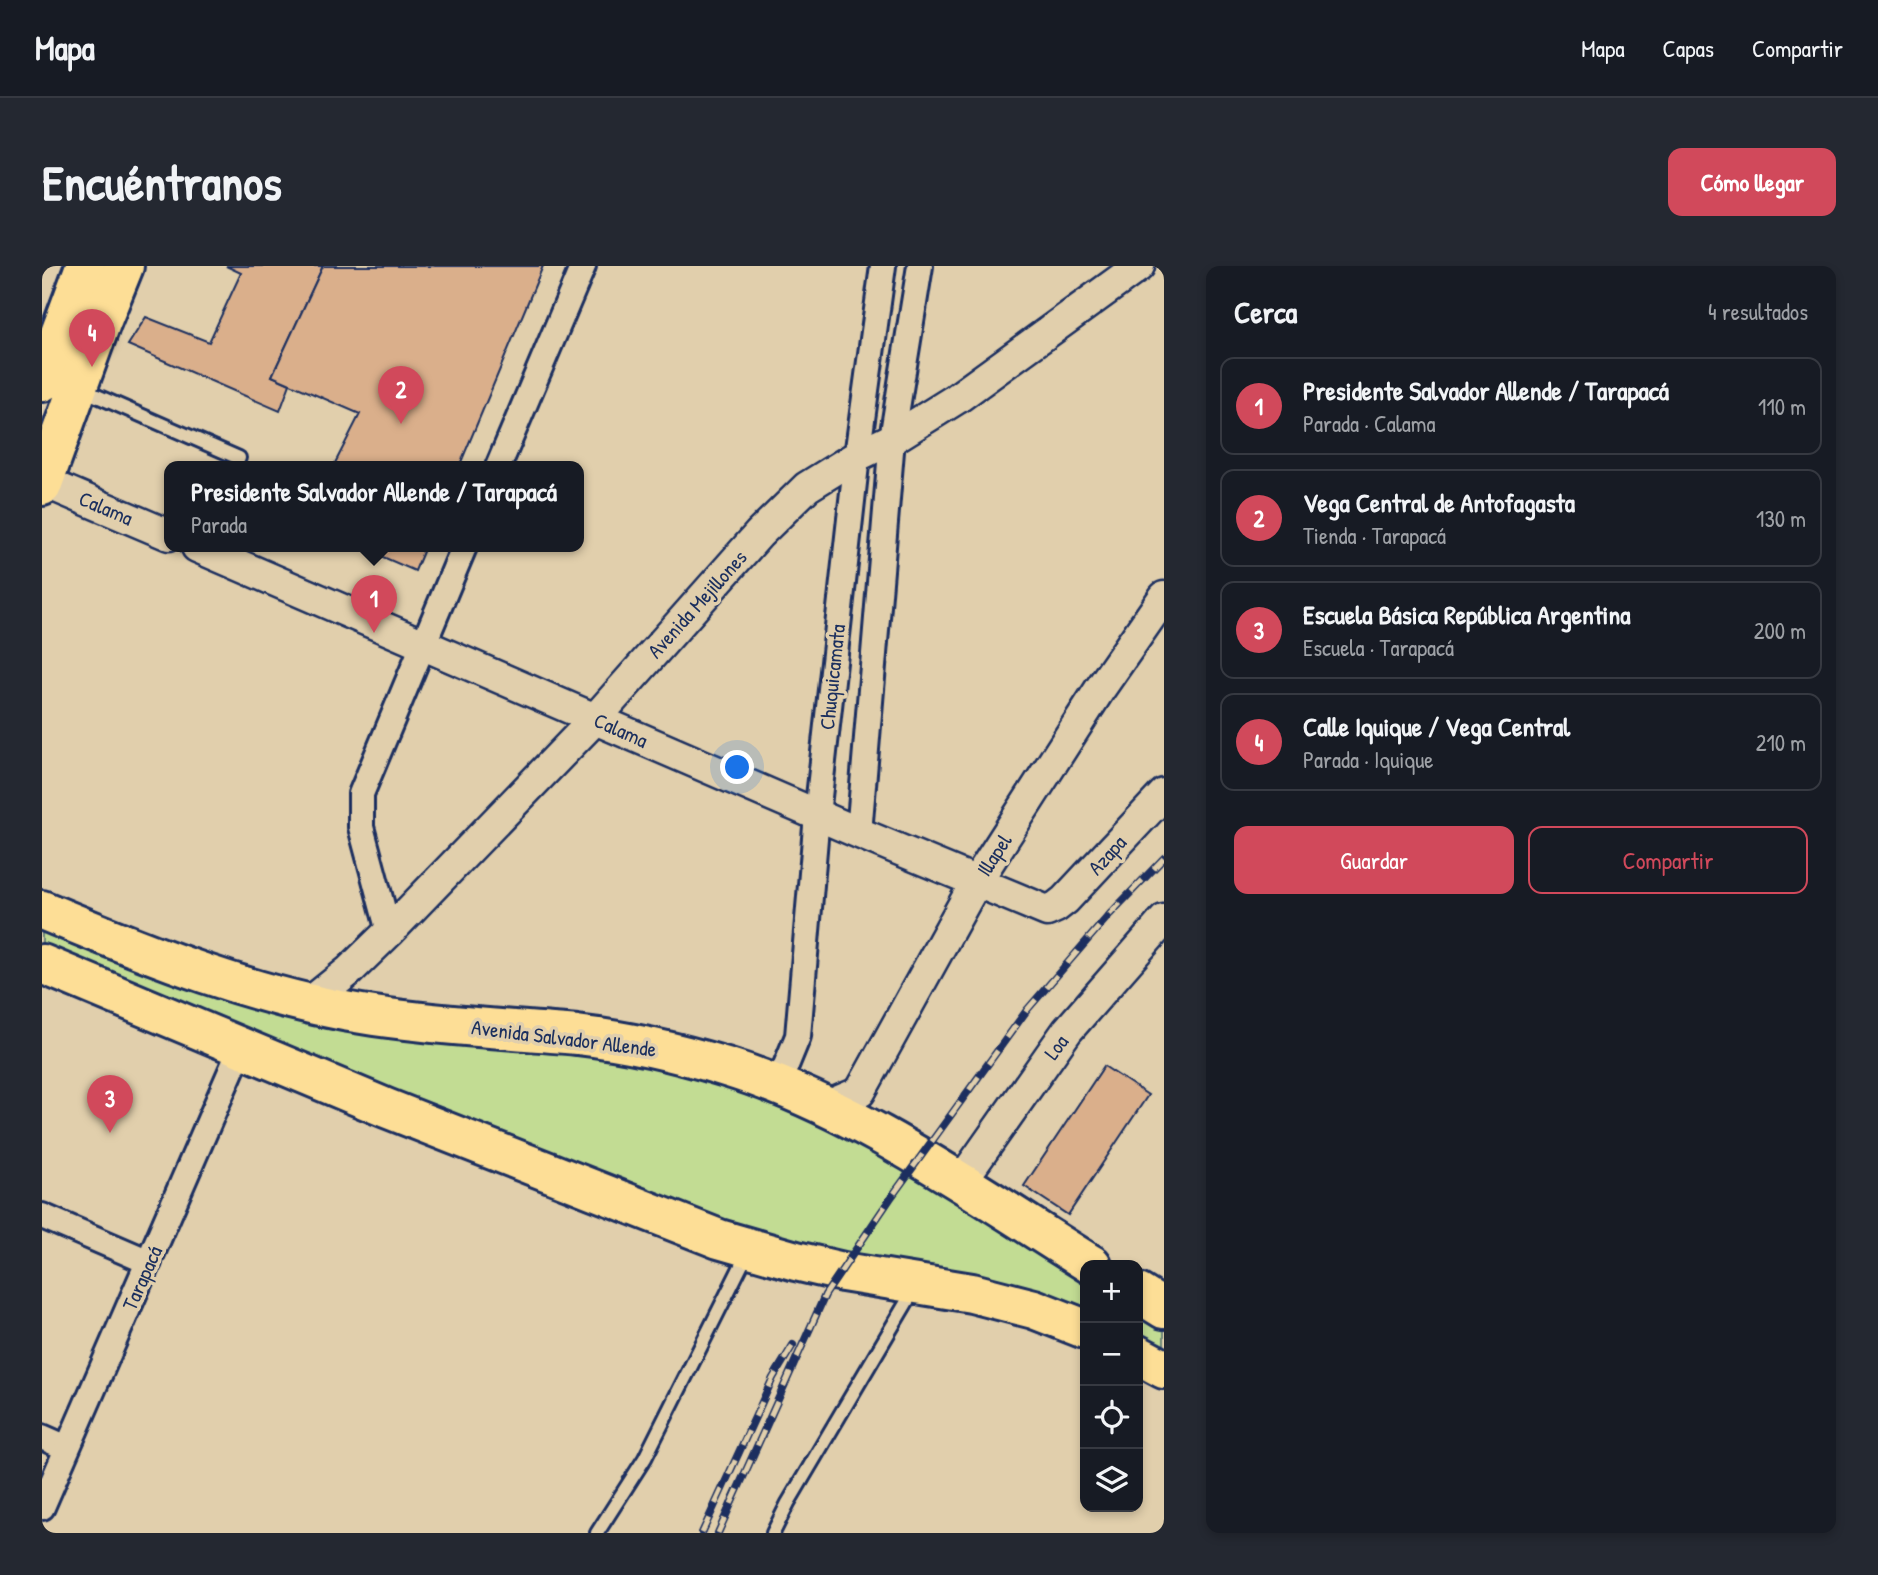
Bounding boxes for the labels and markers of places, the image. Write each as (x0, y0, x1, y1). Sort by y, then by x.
pin: 4 (69, 309, 115, 367)
pin: 2 (378, 366, 424, 424)
pin: 1 (351, 575, 397, 633)
pin: 3 (87, 1075, 133, 1133)

